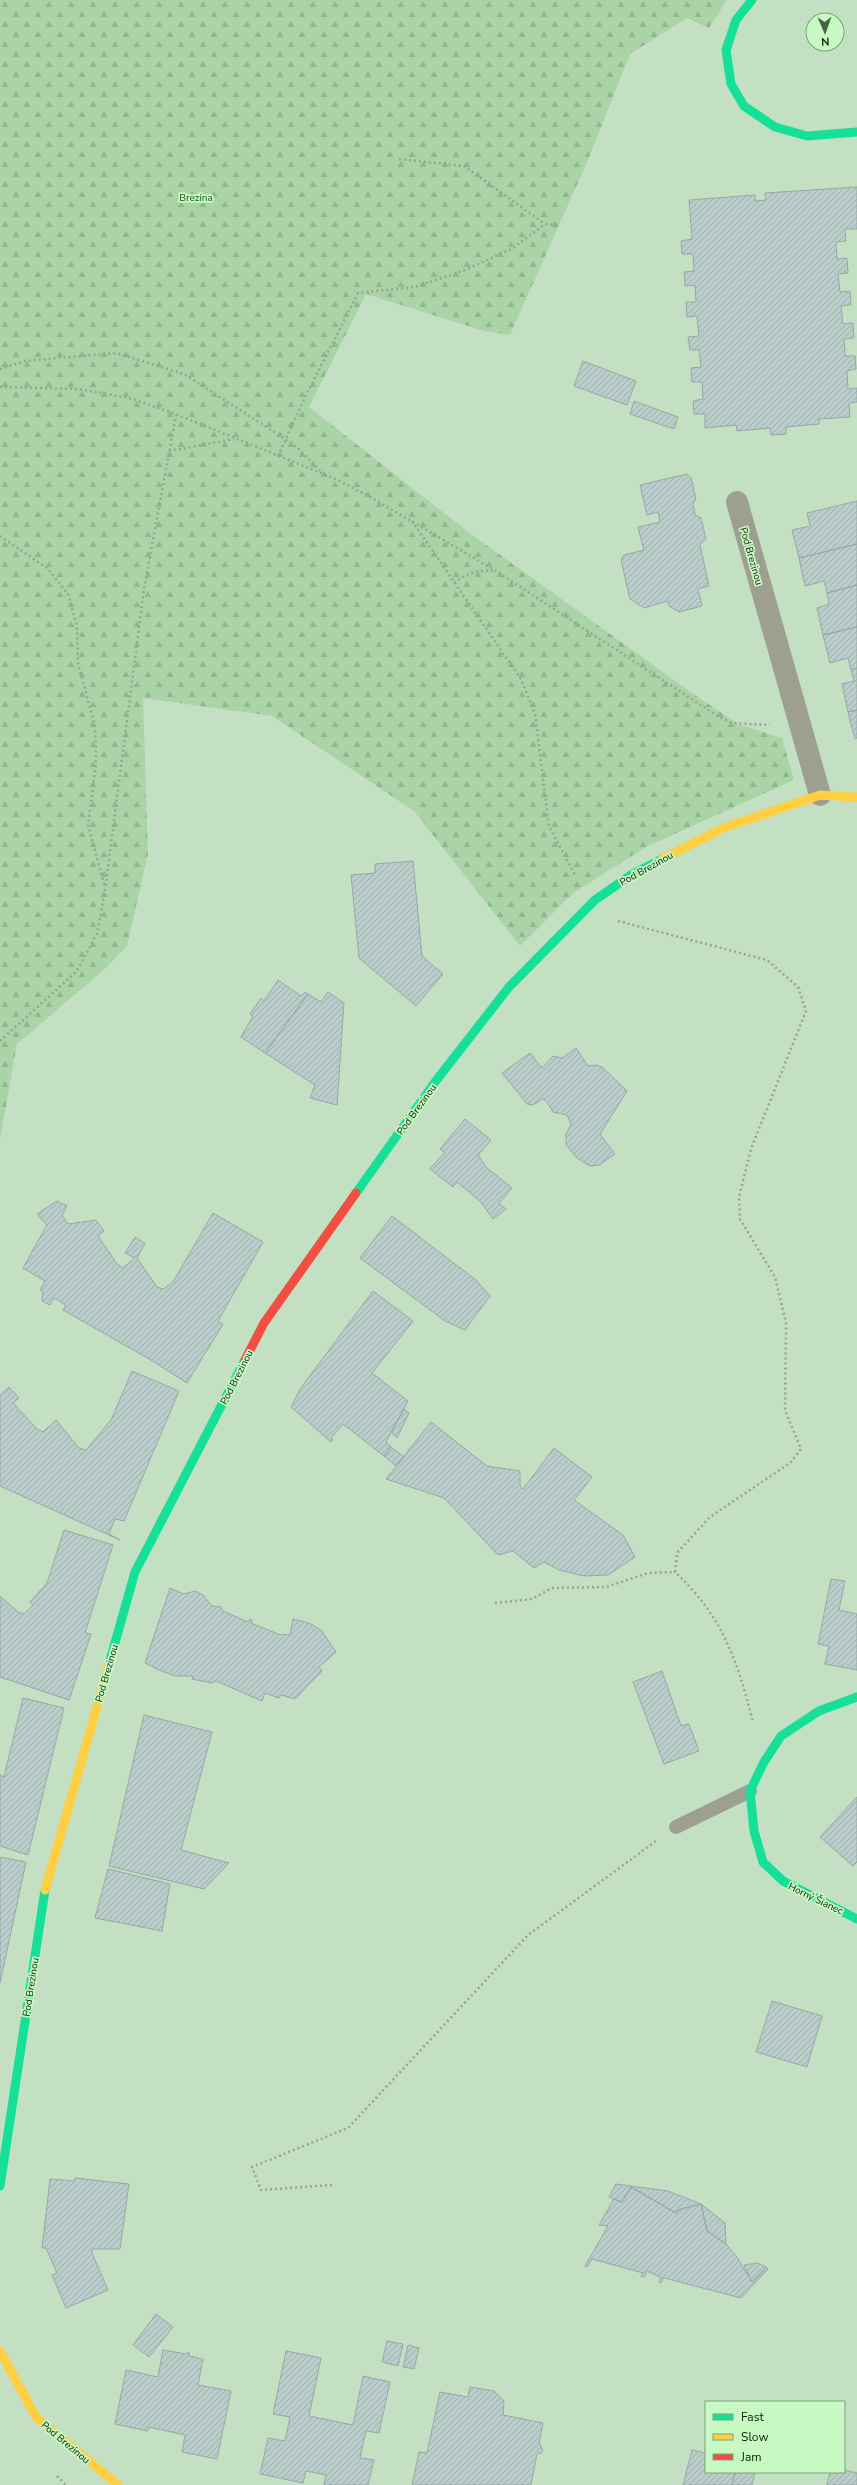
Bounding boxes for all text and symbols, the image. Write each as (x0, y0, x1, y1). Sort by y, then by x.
north arrow (805, 12, 845, 52)
text: N (821, 34, 830, 49)
park label: Brezina (179, 191, 213, 205)
street label: Pod Brezinou (736, 526, 766, 587)
street label: Pod Brezinou (617, 848, 676, 889)
street label: Pod Brezinou (394, 1081, 440, 1138)
street label: Pod Brezinou (217, 1348, 257, 1407)
street label: Pod Brezinou (92, 1643, 122, 1704)
street label: Horný Šianec (786, 1880, 846, 1918)
street label: Pod Brezinou (19, 1957, 43, 2018)
legend (705, 2401, 845, 2473)
text: Fast (741, 2409, 764, 2425)
street label: Pod Brezinou (38, 2418, 93, 2467)
text: Slow (741, 2429, 769, 2445)
text: Jam (740, 2449, 762, 2465)

